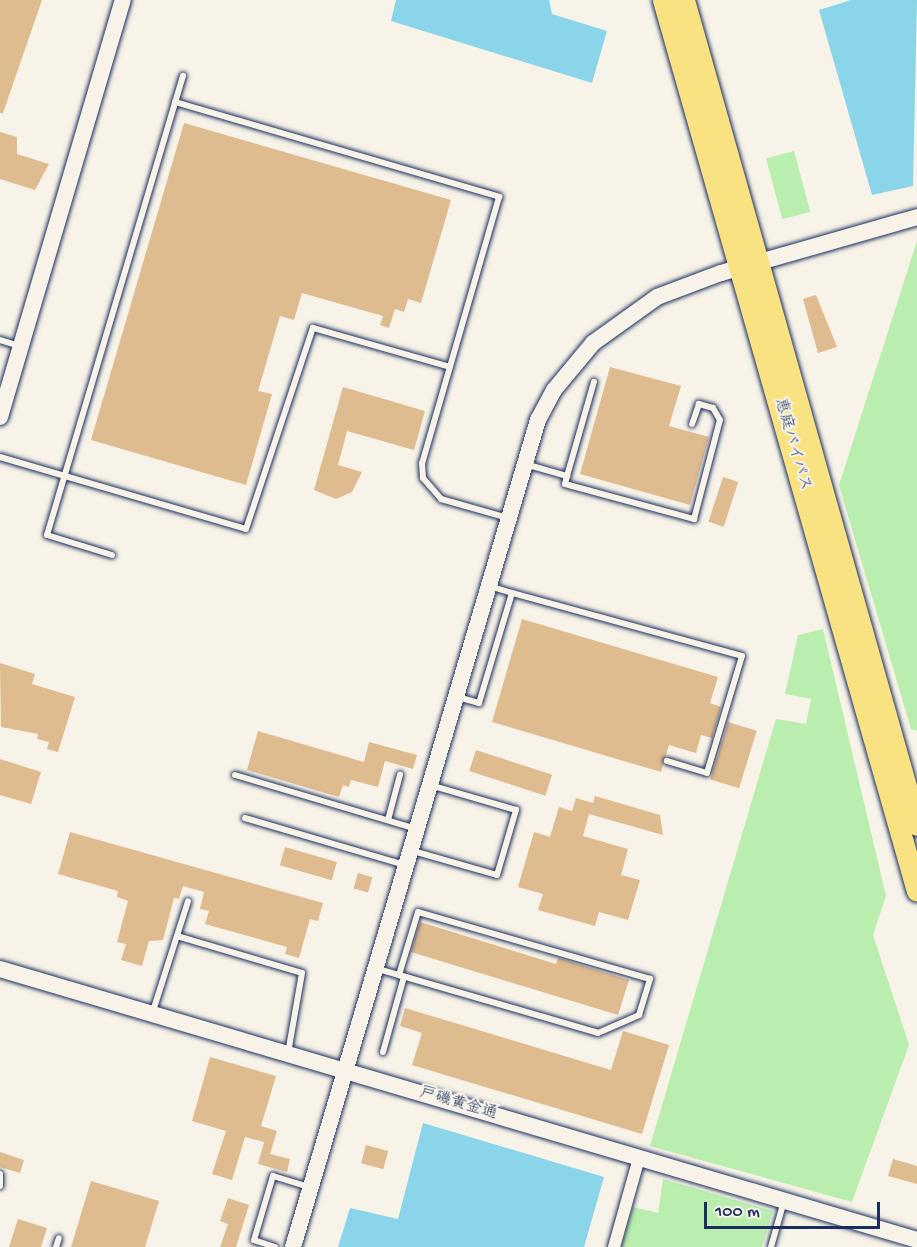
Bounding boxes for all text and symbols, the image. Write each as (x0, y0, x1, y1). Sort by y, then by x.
street label: 恵庭バイパス (769, 396, 813, 494)
street label: 戸磯黄金通 (417, 1085, 499, 1125)
scale bar (707, 1190, 882, 1228)
text: 100 m (715, 1202, 760, 1223)

